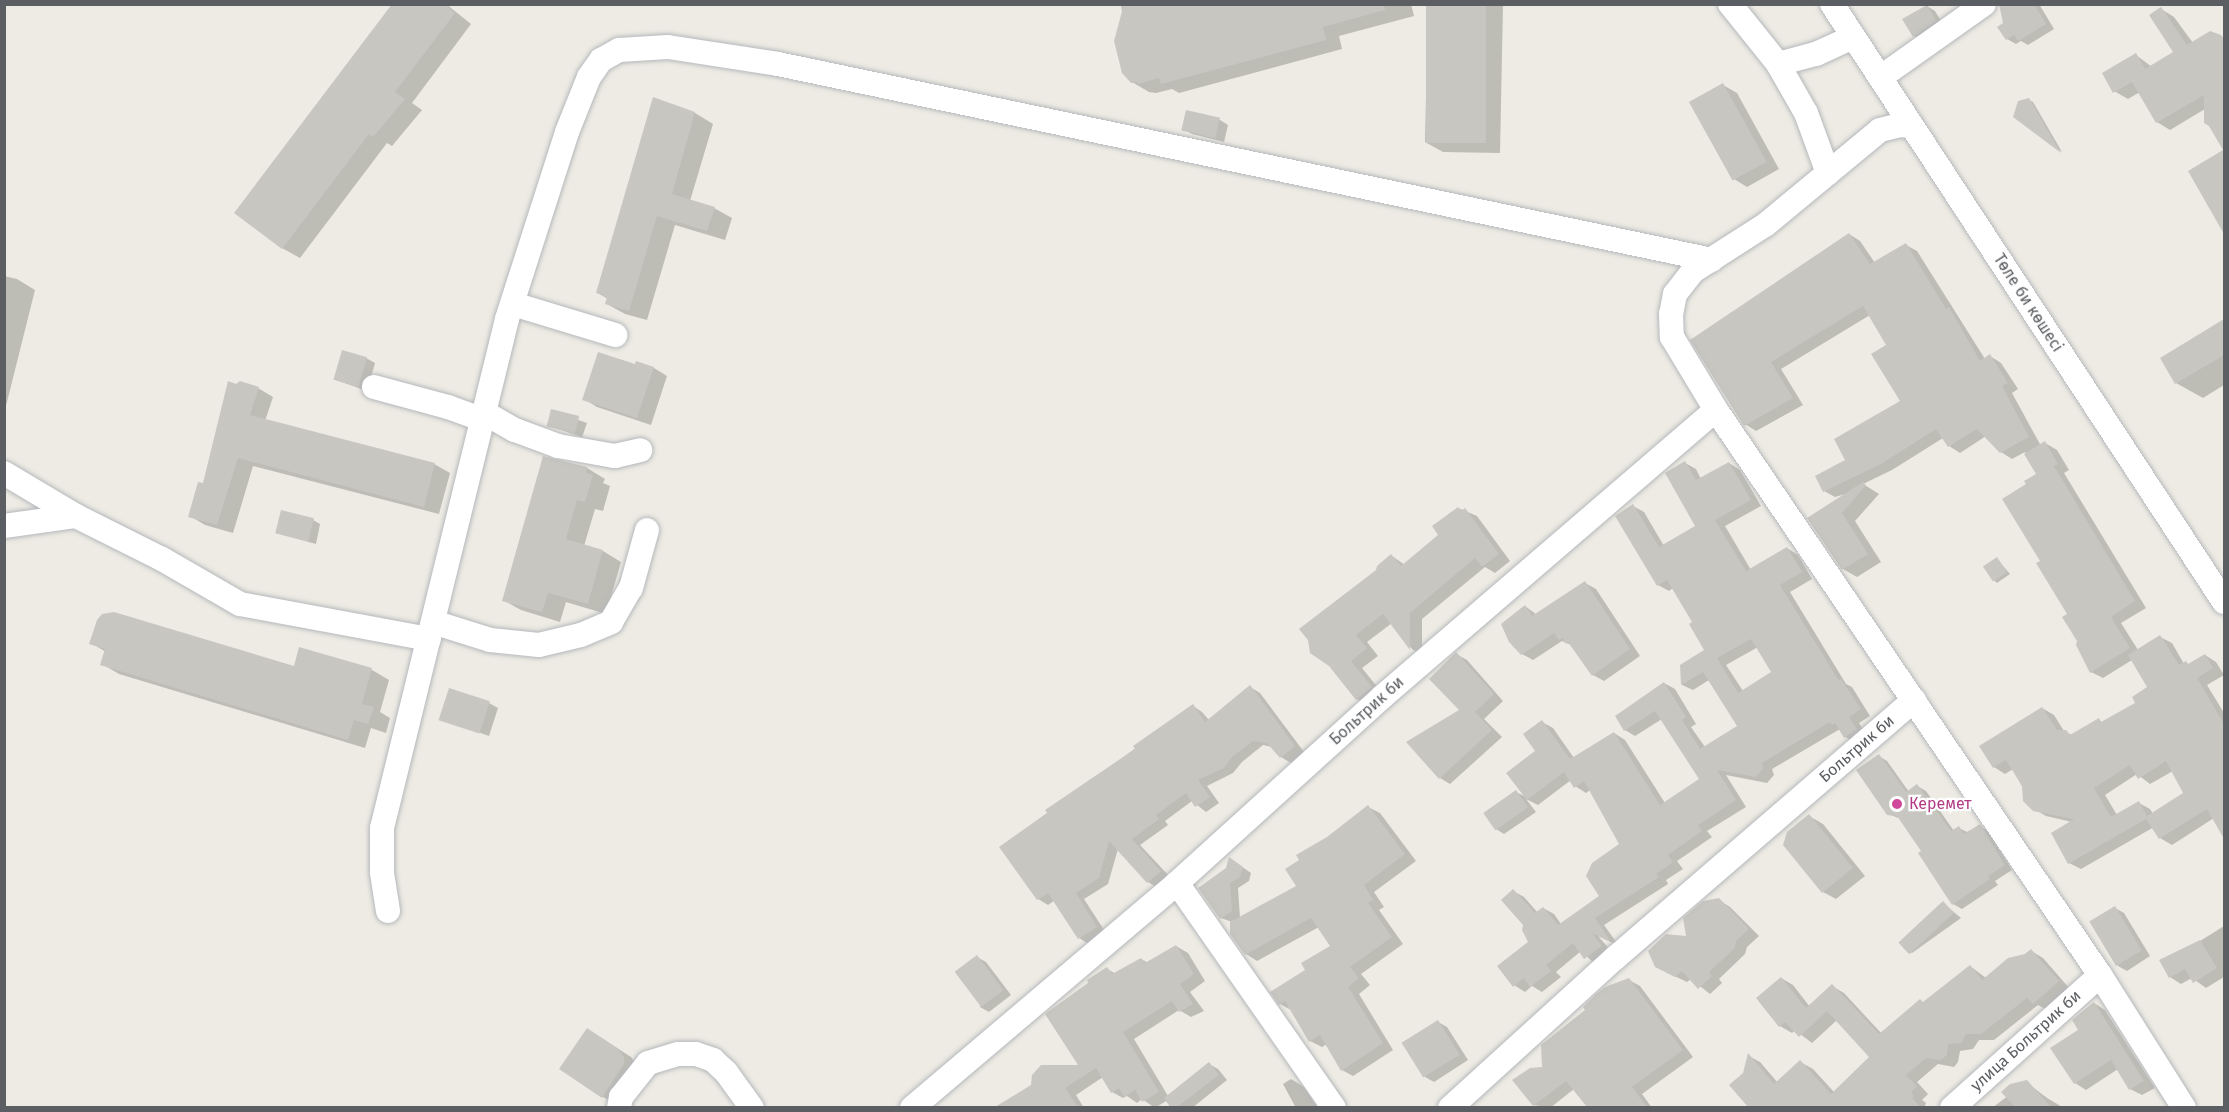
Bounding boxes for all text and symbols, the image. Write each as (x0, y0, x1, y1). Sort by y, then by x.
street label: Төле би көшесі (1989, 250, 2067, 356)
street label: Больтрик би (1326, 673, 1408, 749)
street label: Больтрик би (1816, 711, 1898, 787)
place label: Керемет (1909, 794, 1971, 814)
marker: Керемет (1890, 797, 1904, 811)
street label: улица Больтрик би (1967, 986, 2085, 1096)

